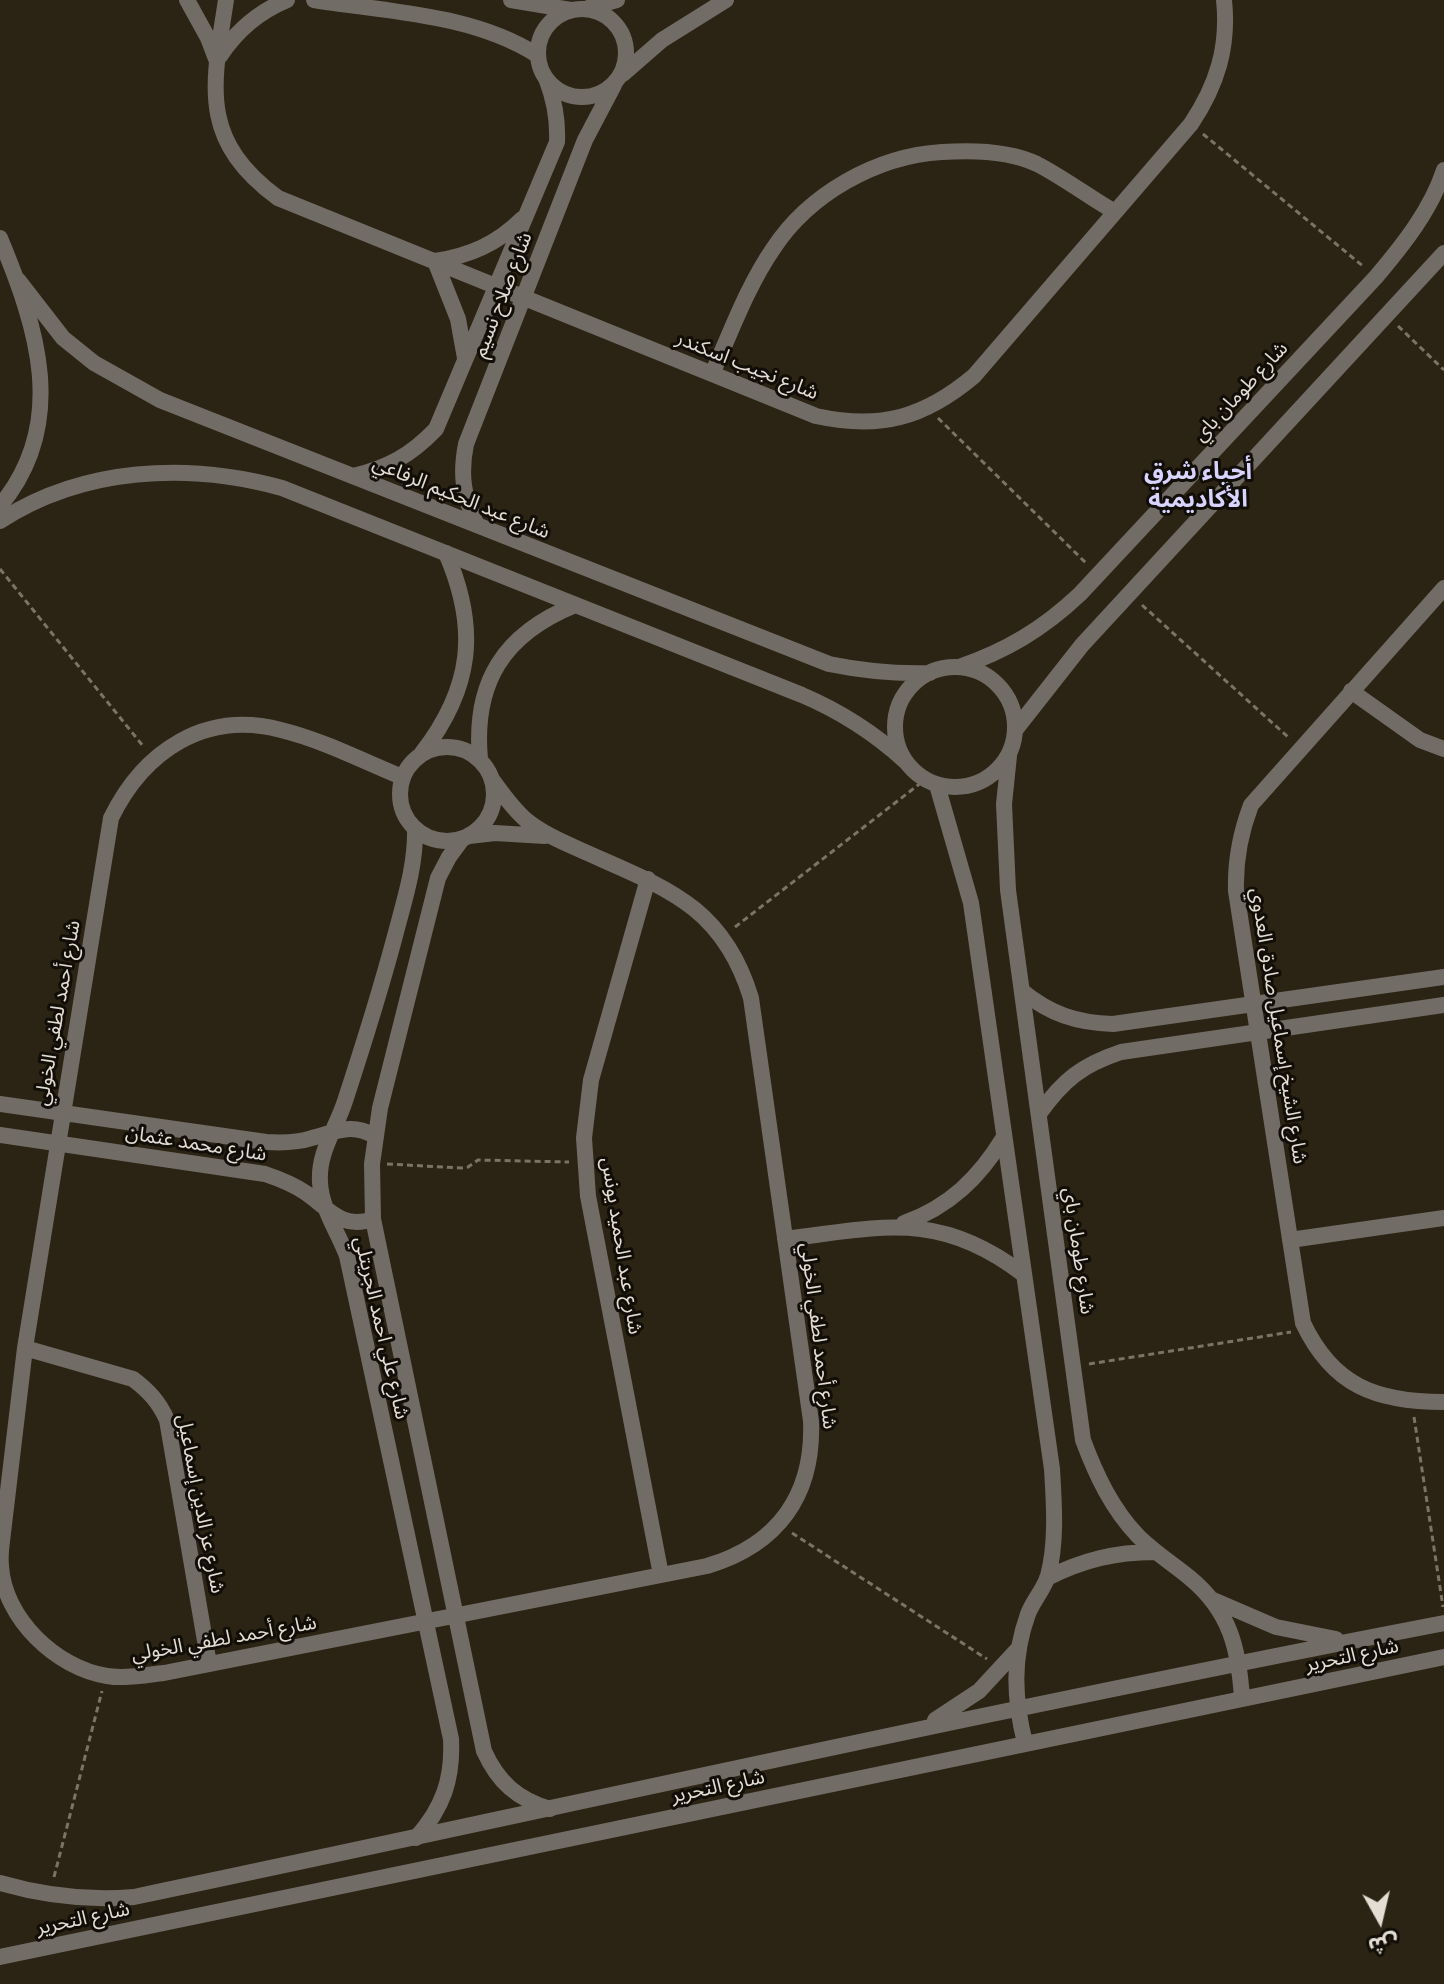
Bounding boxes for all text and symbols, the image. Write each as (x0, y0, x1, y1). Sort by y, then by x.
street label: شارع صلاح نسيم (468, 229, 538, 361)
street label: شارع نجيب اسكندر (672, 327, 822, 405)
street label: شارع طومان باي (1189, 337, 1293, 447)
street label: شارع عبد الحكيم الرفاعي (369, 451, 553, 545)
district label: أحياء شرق الأكاديمية (1144, 458, 1252, 514)
street label: شارع الشيخ إسماعيل صادق العدوي (1244, 886, 1312, 1166)
street label: شارع أحمد لطفي الخولي (30, 918, 86, 1108)
street label: شارع محمد عثمان (124, 1121, 268, 1167)
street label: شارع عبد الحميد يونس (595, 1156, 647, 1336)
street label: شارع طومان باي (1057, 1186, 1099, 1316)
street label: شارع علي احمد الجريتلي (348, 1234, 414, 1422)
street label: شارع أحمد لطفي الخولي (795, 1241, 841, 1431)
street label: شارع عز الدين إسماعيل (171, 1412, 229, 1596)
street label: شارع أحمد لطفي الخولي (129, 1611, 319, 1667)
street label: شارع التحرير (1303, 1634, 1401, 1678)
street label: شارع التحرير (669, 1765, 767, 1809)
north arrow (1340, 1880, 1420, 1960)
street label: شارع التحرير (34, 1897, 132, 1941)
text: ش (1367, 1929, 1400, 1960)

